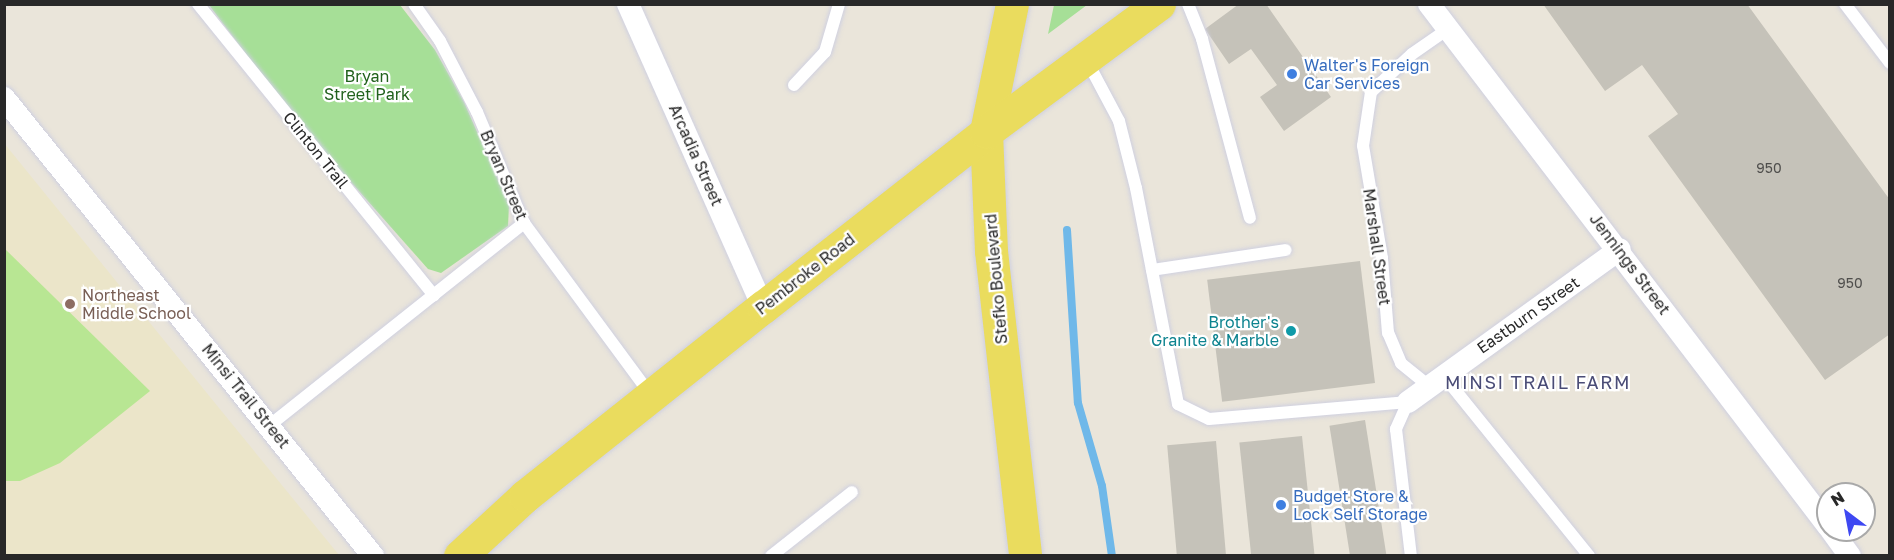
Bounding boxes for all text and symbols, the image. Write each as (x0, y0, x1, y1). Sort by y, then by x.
place label: Walter's Foreign Car Services (1304, 55, 1429, 93)
park label: Bryan Street Park (324, 66, 410, 104)
marker: Walter's Foreign Car Services (1285, 67, 1299, 81)
street label: Arcadia Street (665, 101, 727, 209)
street label: Clinton Trail (279, 108, 353, 192)
street label: Bryan Street (476, 127, 532, 223)
house number: 950 (1756, 160, 1782, 176)
street label: Marshall Street (1359, 187, 1395, 307)
street label: Jennings Street (1586, 210, 1674, 318)
street label: Stefko Boulevard (981, 213, 1011, 345)
street label: Pembroke Road (752, 229, 858, 319)
street label: Eastburn Street (1473, 273, 1583, 357)
house number: 950 (1837, 275, 1863, 291)
place label: Northeast Middle School (82, 285, 191, 323)
marker: Northeast Middle School (63, 297, 77, 311)
place label: Brother's Granite & Marble (1151, 312, 1279, 350)
marker: Brother's Granite & Marble (1284, 324, 1298, 338)
street label: Minsi Trail Street (198, 340, 294, 452)
district label: MINSI TRAIL FARM (1445, 371, 1631, 393)
north arrow (1816, 482, 1876, 542)
place label: Budget Store & Lock Self Storage (1293, 486, 1428, 524)
text: N (1827, 487, 1848, 510)
marker: Budget Store & Lock Self Storage (1274, 498, 1288, 512)

